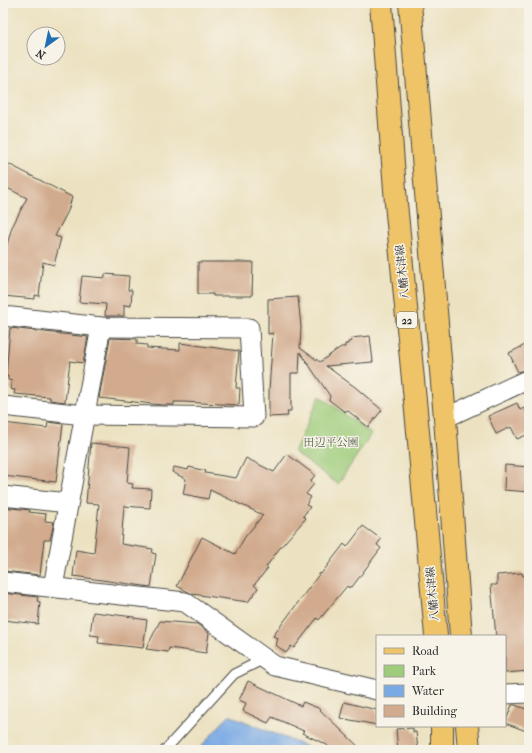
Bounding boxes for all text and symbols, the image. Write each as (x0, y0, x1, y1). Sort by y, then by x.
north arrow (26, 26, 66, 66)
text: N (33, 46, 48, 62)
street label: 八幡木津線 (393, 244, 412, 300)
road number: 22 (397, 312, 417, 328)
park label: 田辺平公園 (304, 436, 359, 449)
street label: 八幡木津線 (424, 566, 441, 622)
legend (376, 635, 506, 727)
text: Road (412, 644, 439, 658)
text: Park (412, 664, 437, 678)
text: Water (411, 684, 445, 698)
text: Building (412, 704, 457, 718)

